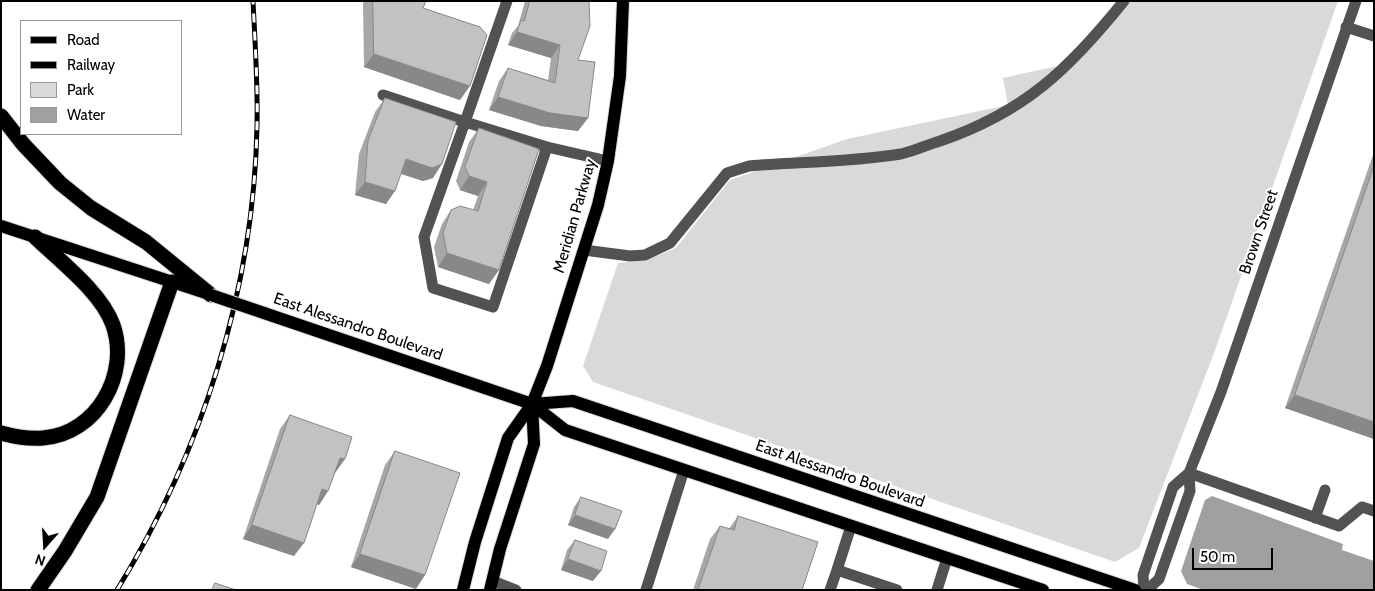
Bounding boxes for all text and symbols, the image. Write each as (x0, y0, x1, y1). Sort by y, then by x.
legend (20, 20, 182, 135)
text: Road (67, 31, 100, 49)
text: Railway (67, 56, 115, 74)
text: Park (67, 81, 94, 99)
text: Water (67, 106, 105, 124)
street label: Meridian Parkway (550, 157, 600, 275)
street label: Brown Street (1236, 187, 1282, 277)
street label: East Alessandro Boulevard (271, 289, 445, 365)
street label: East Alessandro Boulevard (753, 436, 927, 512)
north arrow (20, 521, 70, 571)
scale bar (1195, 538, 1276, 570)
text: 50 m (1200, 548, 1235, 566)
text: N (33, 550, 48, 570)

